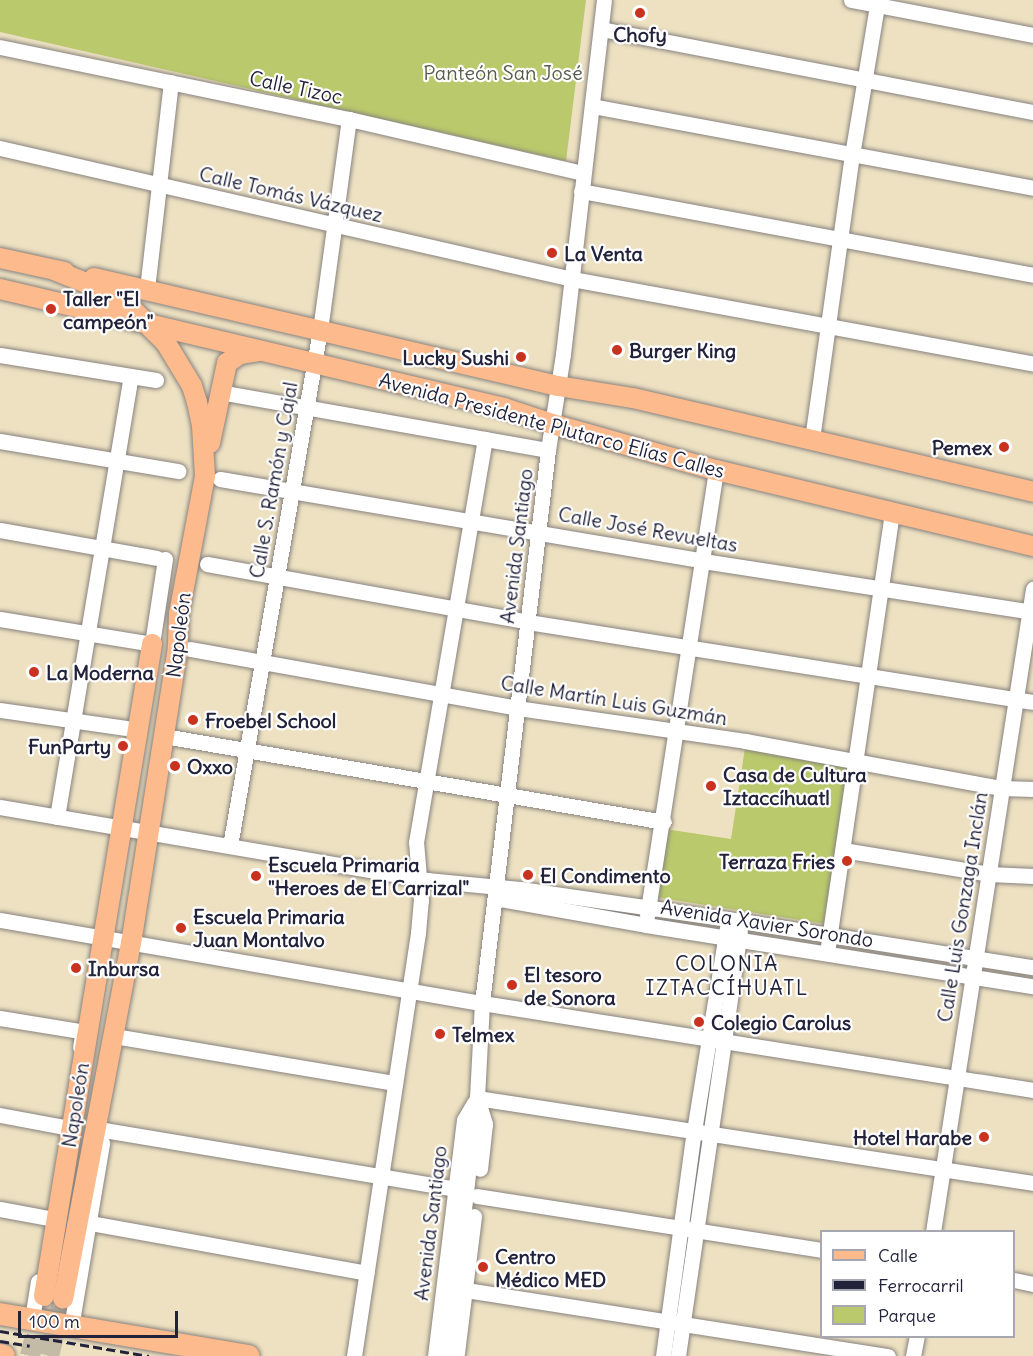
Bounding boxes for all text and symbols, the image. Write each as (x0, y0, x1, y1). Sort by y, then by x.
marker: Chofy (633, 6, 647, 20)
place label: Chofy (613, 22, 667, 46)
park label: Panteón San José (423, 60, 583, 84)
street label: Calle Tizoc (247, 65, 345, 109)
street label: Calle Tomás Vázquez (197, 161, 385, 227)
place label: La Venta (564, 241, 643, 265)
marker: La Venta (545, 246, 559, 260)
place label: Taller "El campeón" (63, 286, 154, 333)
marker: Taller "El campeón" (44, 302, 58, 316)
place label: Burger King (629, 338, 736, 362)
marker: Burger King (610, 343, 624, 357)
place label: Lucky Sushi (402, 345, 509, 369)
marker: Lucky Sushi (514, 350, 528, 364)
street label: Avenida Presidente Plutarco Elías Calles (377, 367, 727, 483)
street label: Calle S. Ramón y Cajal (244, 380, 302, 580)
place label: Pemex (932, 435, 992, 459)
marker: Pemex (997, 440, 1011, 454)
street label: Avenida Santiago (495, 467, 537, 625)
street label: Calle José Revueltas (556, 501, 740, 557)
street label: Napoleón (161, 591, 195, 679)
place label: La Moderna (46, 660, 154, 684)
marker: La Moderna (27, 665, 41, 679)
street label: Calle Martín Luis Guzmán (499, 670, 729, 730)
place label: Froebel School (205, 708, 336, 732)
marker: Froebel School (186, 713, 200, 727)
place label: FunParty (28, 734, 111, 758)
marker: FunParty (116, 739, 130, 753)
place label: Oxxo (187, 754, 233, 778)
marker: Oxxo (168, 759, 182, 773)
place label: Casa de Cultura Iztaccíhuatl (723, 762, 867, 809)
marker: Casa de Cultura Iztaccíhuatl (704, 779, 718, 793)
street label: Calle Luis Gonzaga Inclán (932, 790, 992, 1024)
place label: Terraza Fries (719, 849, 835, 873)
place label: Escuela Primaria "Heroes de El Carrizal" (268, 852, 469, 899)
marker: Terraza Fries (840, 854, 854, 868)
place label: El Condimento (540, 863, 671, 887)
marker: El Condimento (521, 868, 535, 882)
marker: Escuela Primaria "Heroes de El Carrizal" (249, 869, 263, 883)
street label: Avenida Xavier Sorondo (659, 894, 875, 952)
place label: Escuela Primaria Juan Montalvo (193, 904, 345, 951)
marker: Escuela Primaria Juan Montalvo (174, 921, 188, 935)
district label: COLONIA IZTACCÍHUATL (645, 951, 809, 1001)
place label: Inbursa (88, 956, 160, 980)
marker: Inbursa (69, 961, 83, 975)
place label: El tesoro de Sonora (524, 962, 616, 1009)
marker: El tesoro de Sonora (505, 978, 519, 992)
place label: Colegio Carolus (711, 1010, 851, 1034)
marker: Colegio Carolus (692, 1015, 706, 1029)
place label: Telmex (452, 1022, 514, 1046)
marker: Telmex (433, 1027, 447, 1041)
street label: Napoleón (56, 1061, 94, 1149)
place label: Hotel Harabe (853, 1125, 972, 1149)
marker: Hotel Harabe (977, 1130, 991, 1144)
street label: Avenida Santiago (409, 1144, 451, 1302)
legend (820, 1230, 1015, 1338)
place label: Centro Médico MED (495, 1244, 606, 1291)
text: Calle (878, 1244, 918, 1267)
marker: Centro Médico MED (476, 1260, 490, 1274)
text: Ferrocarril (878, 1274, 964, 1297)
scale bar (21, 1299, 182, 1337)
text: Parque (878, 1304, 936, 1327)
text: 100 m (29, 1310, 80, 1333)

